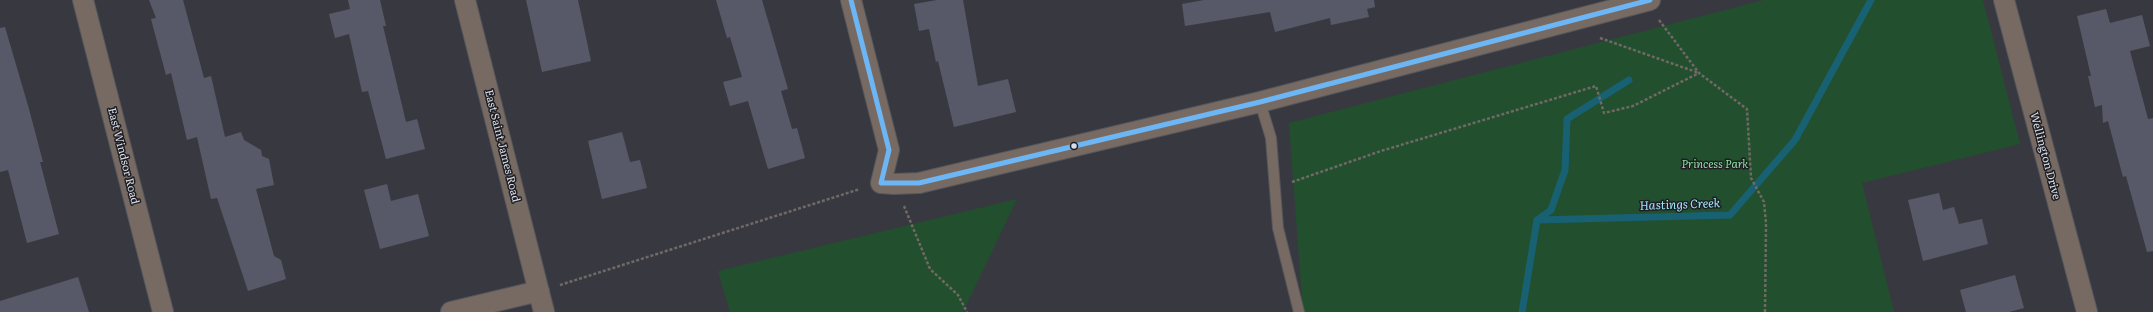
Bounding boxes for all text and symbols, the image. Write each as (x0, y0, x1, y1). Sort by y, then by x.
street label: East Saint James Road (482, 88, 522, 204)
street label: East Windsor Road (105, 106, 141, 206)
street label: Wellington Drive (2027, 111, 2063, 201)
unlabelled marker (1069, 141, 1079, 151)
park label: Princess Park (1682, 158, 1748, 172)
water label: Hastings Creek (1639, 196, 1721, 214)

